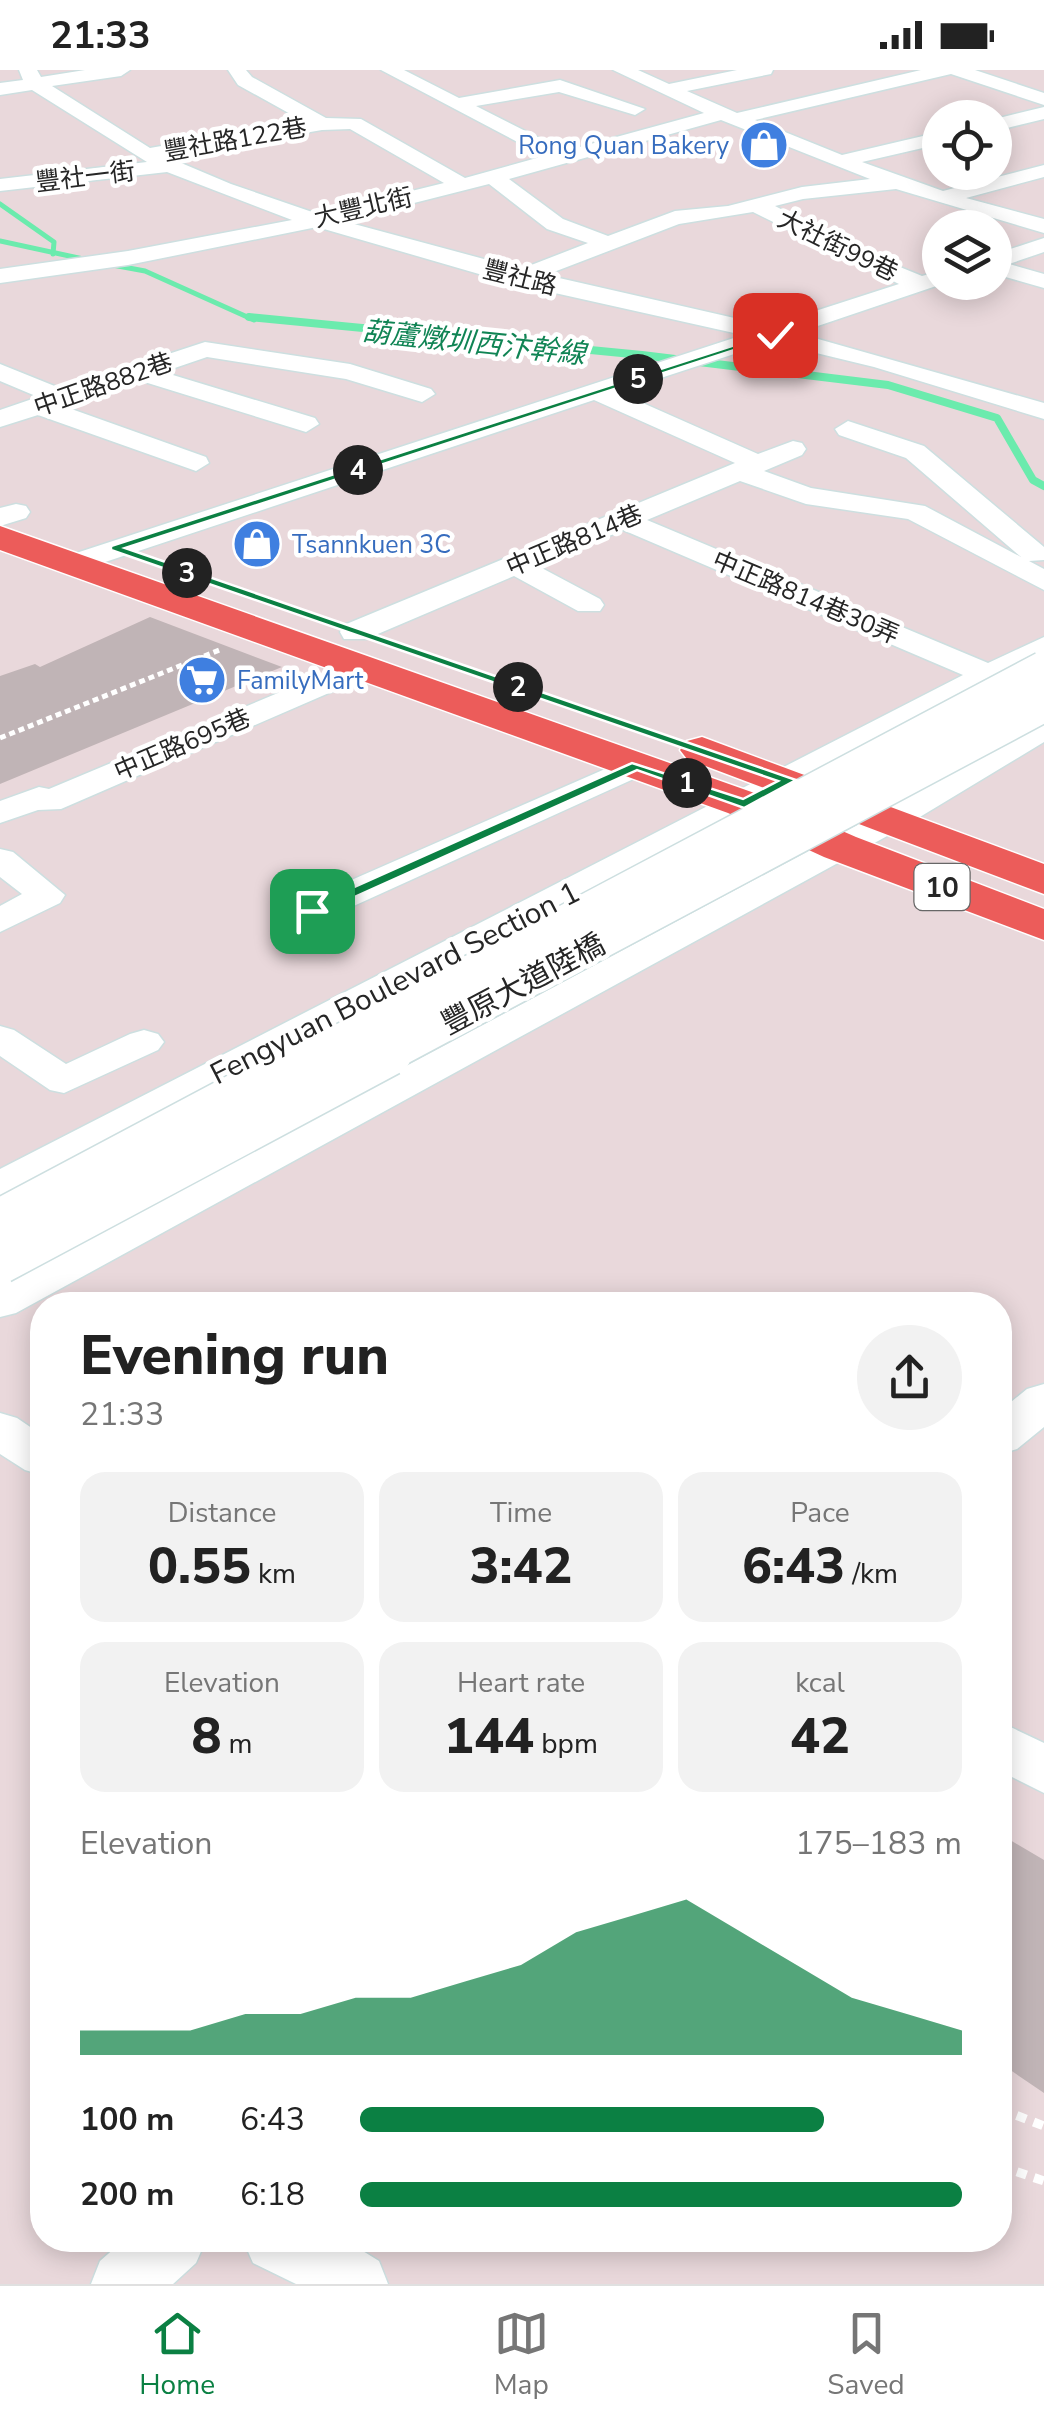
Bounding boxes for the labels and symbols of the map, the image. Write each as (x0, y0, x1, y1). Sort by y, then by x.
street label: 豐社路122巷 (161, 111, 310, 169)
shop icon: Rong Quan Bakery (738, 119, 790, 171)
place label: Rong Quan Bakery (518, 129, 729, 163)
street label: 豐社一街 (33, 154, 137, 200)
street label: 大豐北街 (311, 180, 416, 236)
street label: 大社街99巷 (772, 202, 903, 290)
street label: 豐社路 (479, 252, 560, 304)
pin (733, 293, 818, 378)
water label: 葫蘆燉圳西汴幹線 (361, 312, 590, 374)
street label: 中正路882巷 (29, 345, 177, 425)
pin: 5 (613, 354, 663, 404)
pin: 4 (333, 445, 383, 495)
street label: 中正路814巷 (501, 497, 648, 585)
shop icon: Tsannkuen 3C (231, 518, 283, 570)
place label: Tsannkuen 3C (292, 528, 451, 562)
street label: 中正路814巷30弄 (707, 543, 904, 653)
pin: 3 (162, 548, 212, 598)
supermarket icon: FamilyMart (176, 654, 228, 706)
pin: 2 (493, 662, 543, 712)
place label: FamilyMart (237, 664, 364, 698)
street label: 中正路695巷 (109, 701, 256, 789)
pin: 1 (662, 758, 712, 808)
road number: 10 (914, 864, 970, 910)
pin (270, 869, 355, 954)
street label: Fengyuan Boulevard Section 1 (203, 872, 587, 1095)
street label: 豐原大道陸橋 (434, 924, 612, 1045)

